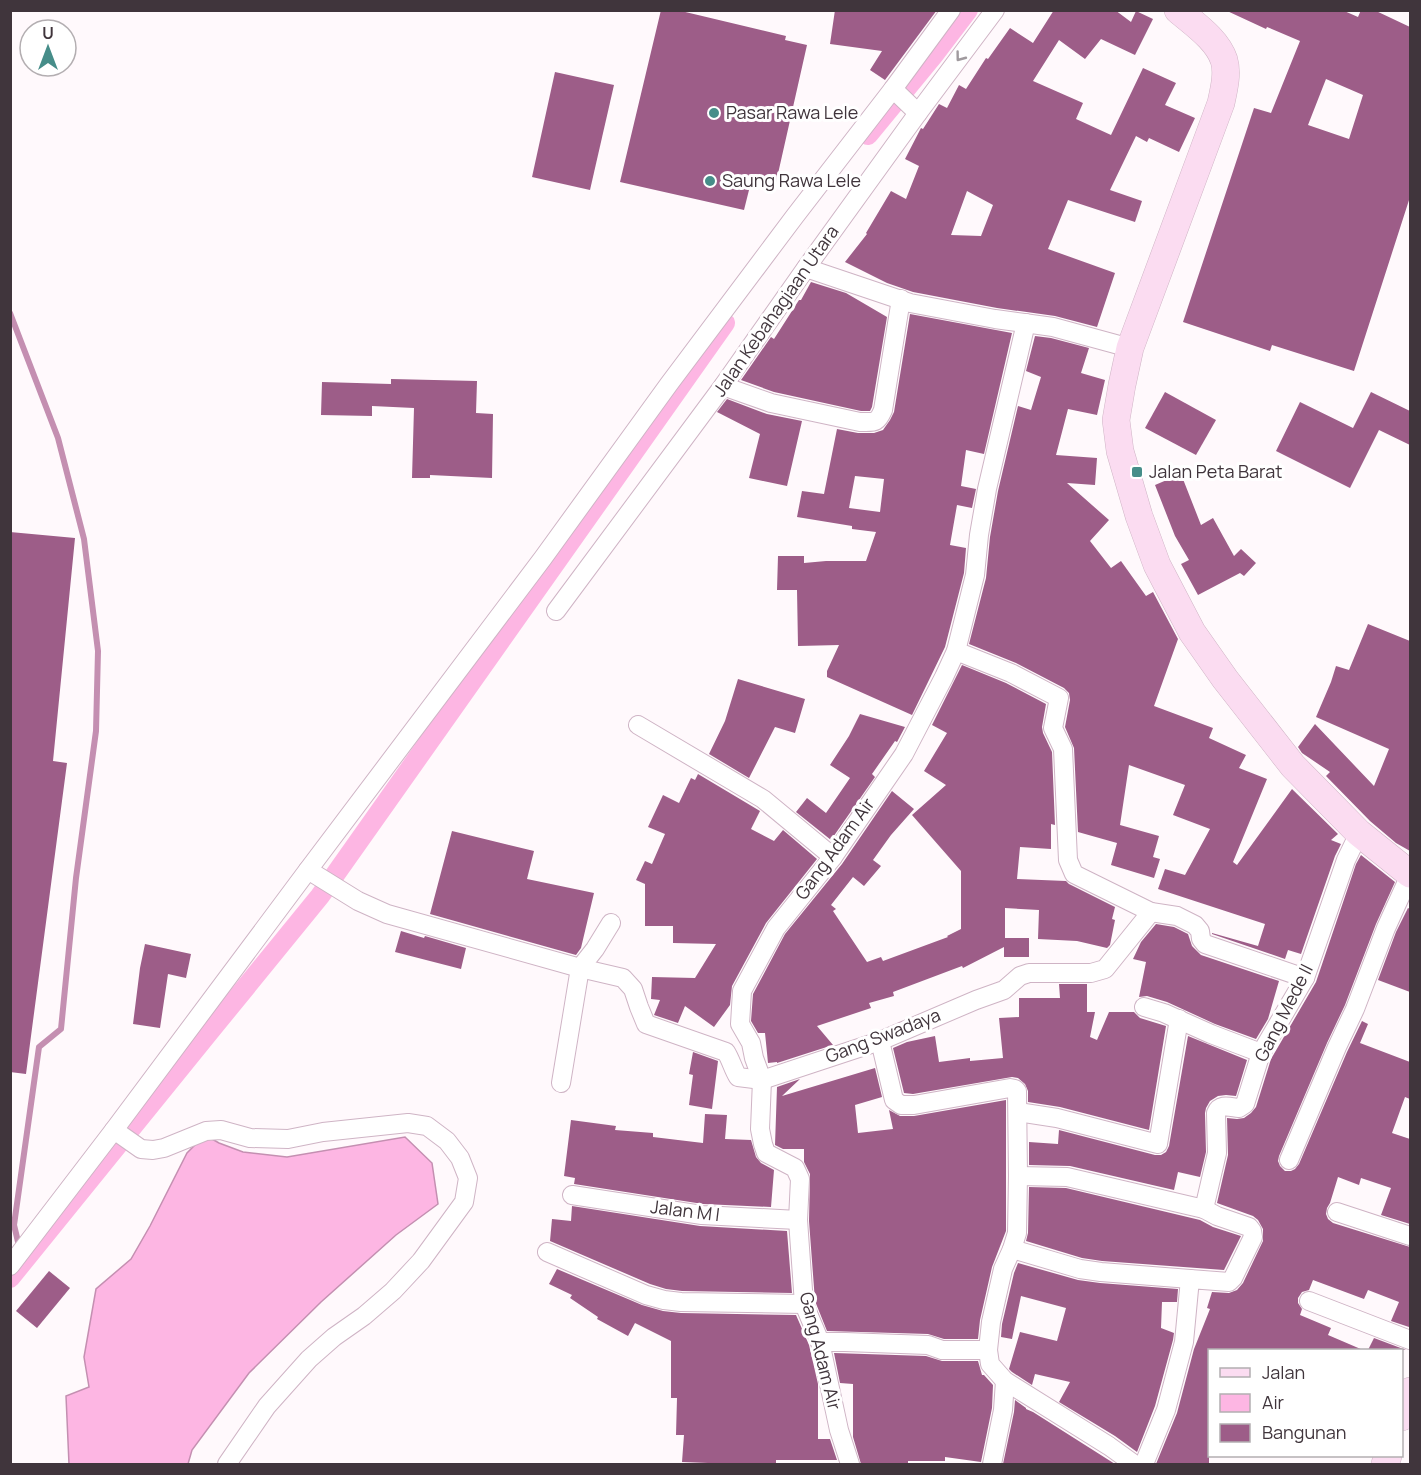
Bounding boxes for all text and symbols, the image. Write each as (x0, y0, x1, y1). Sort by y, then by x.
north arrow (18, 18, 78, 78)
text: U (42, 22, 54, 44)
one-way arrow (956, 51, 967, 62)
place label: Pasar Rawa Lele (726, 100, 858, 124)
marker: Pasar Rawa Lele (707, 106, 721, 120)
place label: Saung Rawa Lele (722, 168, 861, 192)
marker: Saung Rawa Lele (703, 174, 717, 188)
street label: Jalan Kebahagiaan Utara (707, 220, 843, 401)
place label: Jalan Peta Barat (1149, 459, 1282, 483)
marker: Jalan Peta Barat (1130, 465, 1144, 479)
street label: Gang Adam Air (789, 792, 880, 904)
street label: Gang Mede II (1248, 960, 1318, 1065)
street label: Gang Swadaya (822, 1002, 944, 1068)
street label: Jalan M I (649, 1194, 721, 1226)
street label: Gang Adam Air (795, 1289, 847, 1413)
legend (1208, 1349, 1403, 1457)
text: Jalan (1262, 1360, 1305, 1384)
text: Air (1262, 1390, 1285, 1414)
text: Bangunan (1262, 1420, 1346, 1444)

